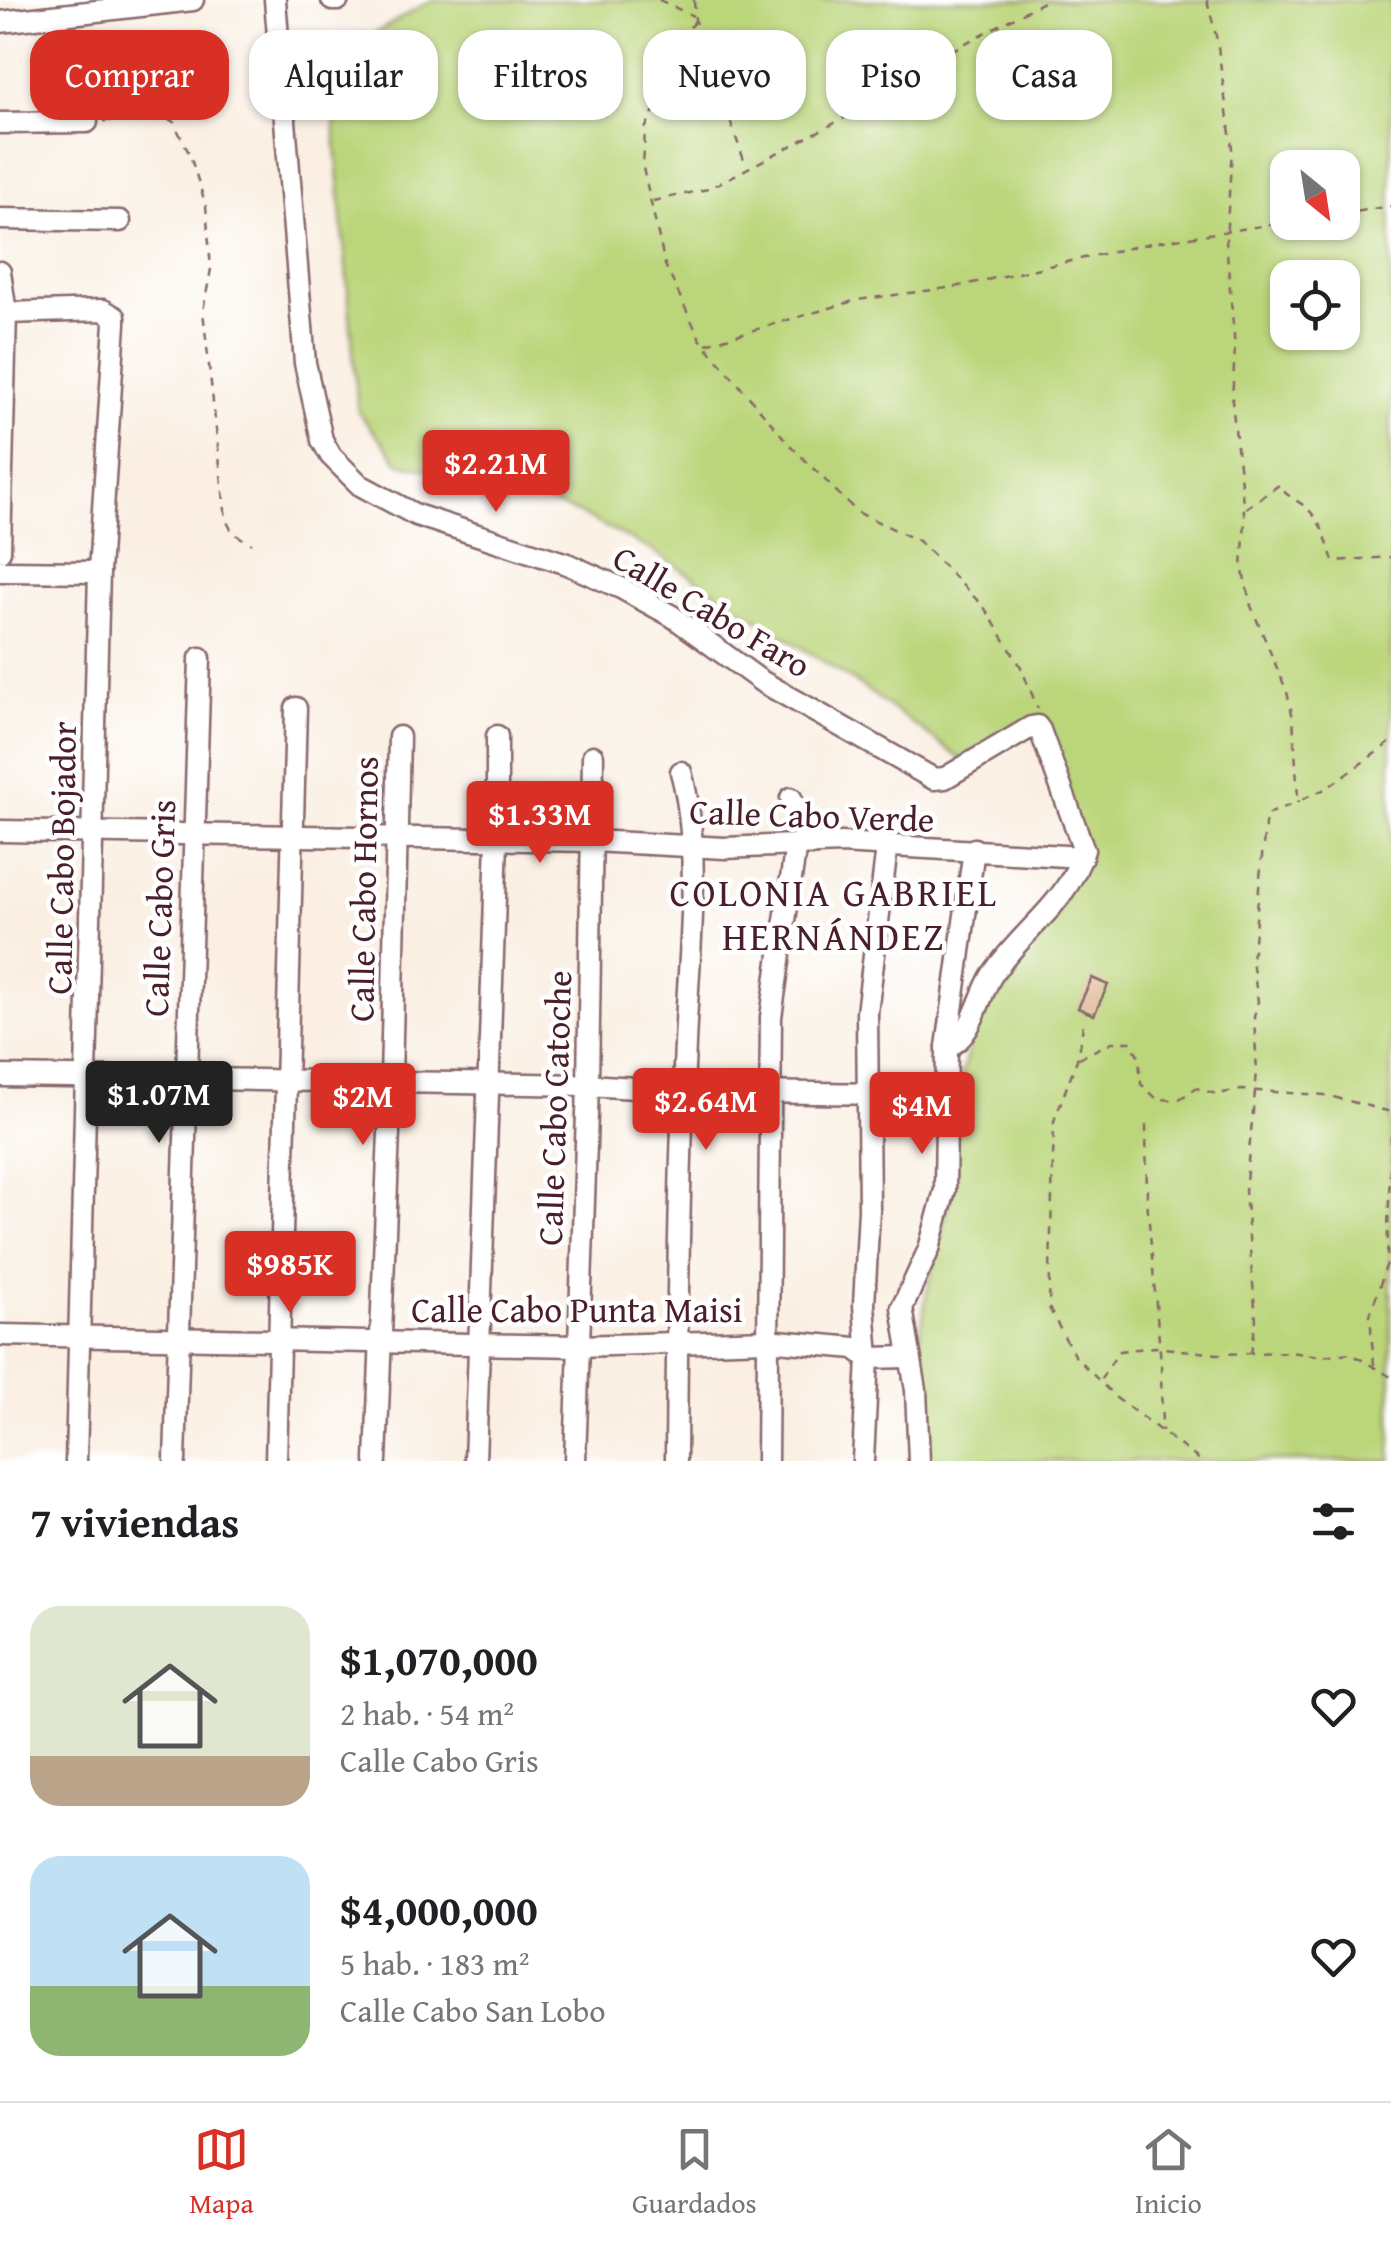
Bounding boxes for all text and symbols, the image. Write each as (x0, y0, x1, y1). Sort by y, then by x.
chip: Comprar (30, 30, 229, 120)
chip: Alquilar (249, 30, 438, 120)
chip: Filtros (458, 30, 623, 120)
chip: Nuevo (643, 30, 806, 120)
chip: Piso (826, 30, 956, 120)
chip: Casa (976, 30, 1112, 120)
north arrow (1270, 150, 1360, 240)
map controls (1270, 150, 1360, 350)
button: locate (1270, 260, 1360, 350)
pin: $2.21M (415, 430, 577, 515)
text: $2.21M (445, 439, 547, 486)
street label: Calle Cabo Faro (603, 532, 821, 690)
street label: Calle Cabo Bojador (33, 721, 89, 995)
street label: Calle Cabo Hornos (335, 756, 391, 1022)
pin: $1.33M (459, 781, 621, 866)
street label: Calle Cabo Verde (689, 785, 935, 845)
text: $1.33M (489, 790, 591, 837)
street label: Calle Cabo Gris (130, 798, 188, 1018)
district label: COLONIA GABRIEL HERNÁNDEZ (669, 864, 999, 964)
street label: Calle Cabo Catoche (524, 969, 584, 1247)
pin: $1.07M (78, 1061, 240, 1146)
pin: $2M (315, 1063, 411, 1148)
pin: $2.64M (625, 1068, 787, 1153)
text: $1.07M (108, 1070, 210, 1117)
text: $2M (333, 1072, 393, 1119)
pin: $4M (874, 1072, 970, 1157)
text: $2.64M (655, 1077, 757, 1124)
text: $4M (892, 1081, 952, 1128)
pin: $985K (220, 1231, 360, 1316)
text: $985K (247, 1240, 333, 1287)
street label: Calle Cabo Punta Maisi (411, 1284, 743, 1335)
text: 7 viviendas (30, 1491, 239, 1552)
icon: filters (1306, 1494, 1361, 1549)
text: $1,070,000 (340, 1629, 538, 1690)
icon: home (110, 1646, 230, 1766)
icon: heart (1306, 1679, 1361, 1734)
text: 2 hab. · 54 m² (340, 1690, 514, 1737)
text: Calle Cabo Gris (340, 1737, 539, 1784)
text: $4,000,000 (340, 1879, 538, 1940)
icon: home (110, 1896, 230, 2016)
icon: heart (1306, 1929, 1361, 1984)
text: 5 hab. · 183 m² (340, 1940, 529, 1987)
text: Calle Cabo San Lobo (340, 1987, 606, 2034)
tab: Mapa (189, 2122, 254, 2223)
tab: Guardados (632, 2122, 757, 2223)
tab: Inicio (1135, 2122, 1202, 2223)

